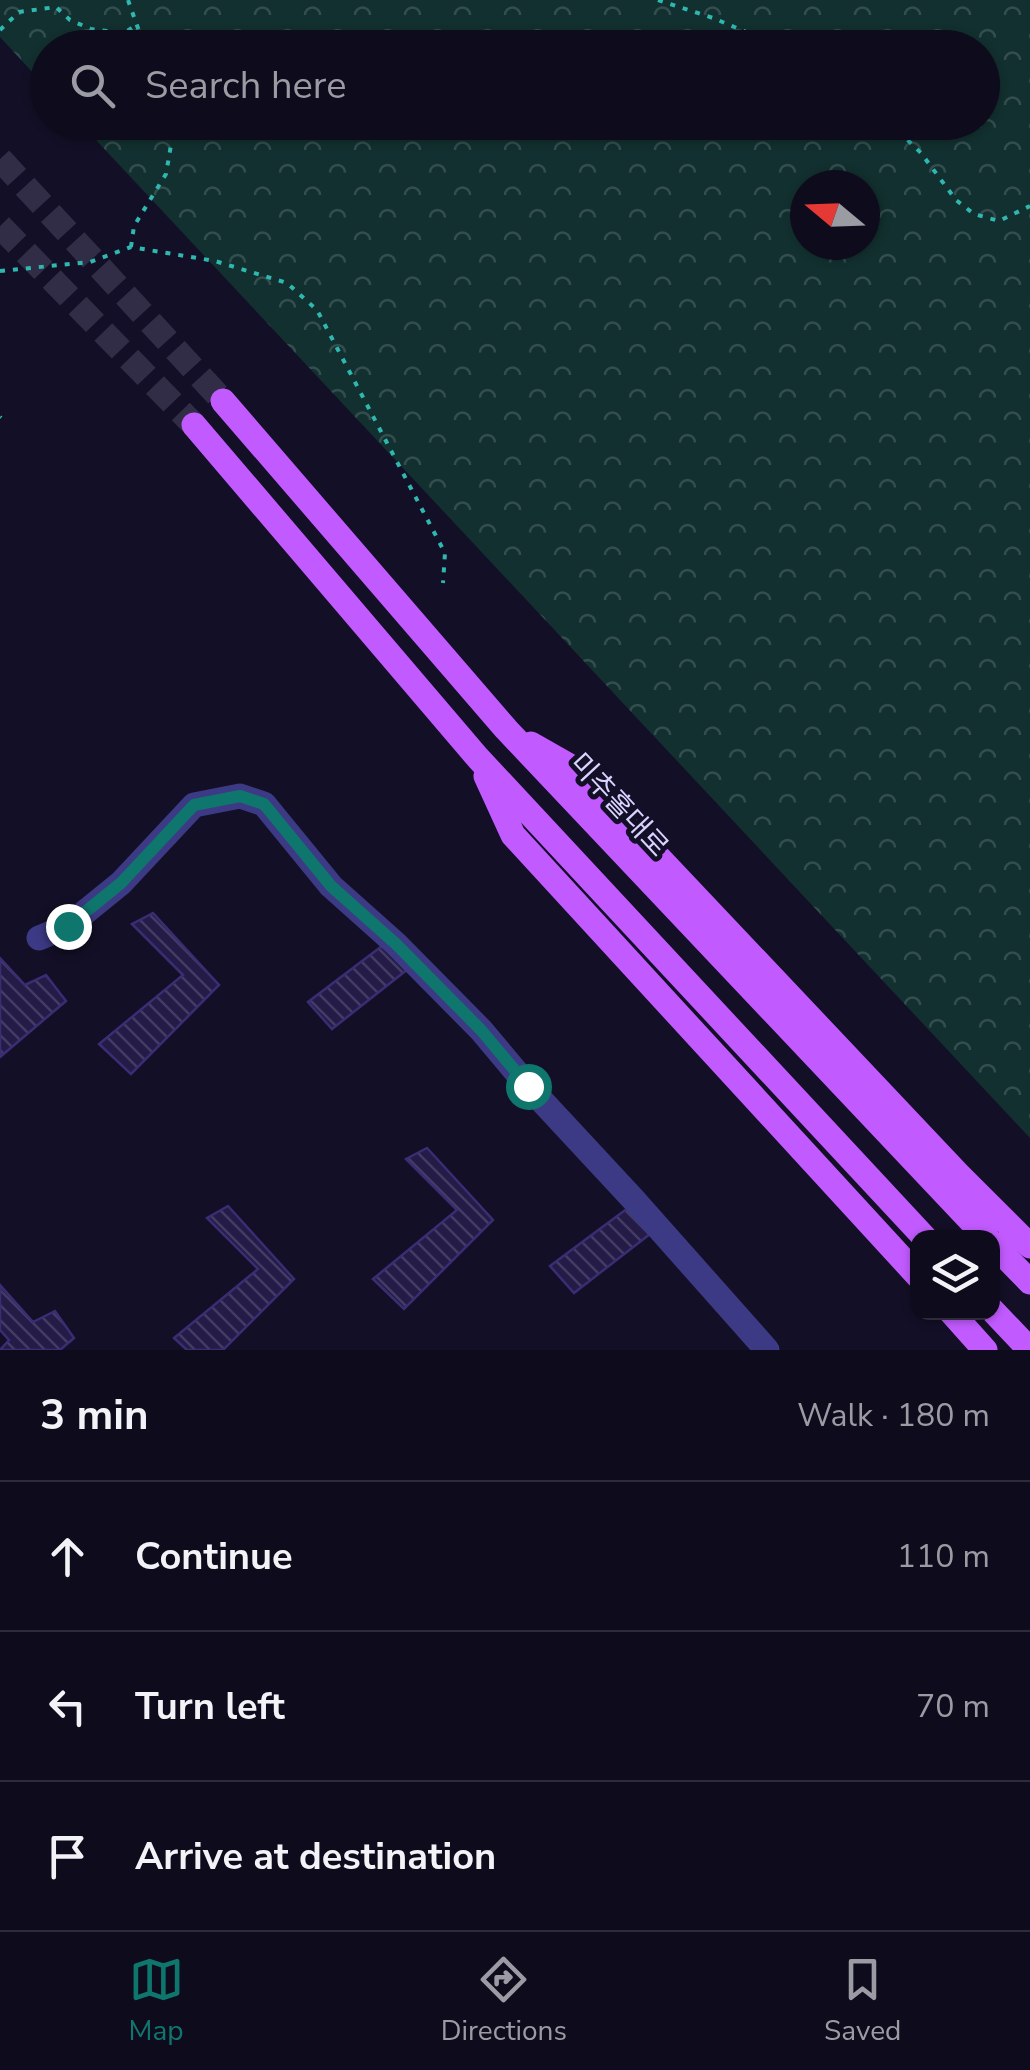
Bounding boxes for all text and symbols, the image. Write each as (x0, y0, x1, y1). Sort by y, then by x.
search box (30, 30, 1000, 140)
icon: search (65, 58, 120, 113)
text: Search here (145, 60, 346, 111)
north arrow (790, 170, 880, 260)
street label: 미추홀대로 (561, 745, 677, 865)
route end (46, 904, 92, 950)
route start (506, 1064, 552, 1110)
map controls (910, 1230, 1000, 1320)
button: layers (910, 1230, 1000, 1320)
text: 3 min (40, 1387, 149, 1444)
text: Walk · 180 m (797, 1394, 990, 1437)
icon: ahead (40, 1529, 95, 1584)
text: Continue (135, 1531, 293, 1582)
text: 110 m (897, 1535, 990, 1578)
icon: left (40, 1679, 95, 1734)
text: Turn left (135, 1681, 285, 1732)
text: 70 m (916, 1685, 990, 1728)
icon: arrive (40, 1829, 95, 1884)
text: Arrive at destination (135, 1831, 496, 1882)
tab: Map (129, 1952, 184, 2050)
tab: Directions (441, 1952, 567, 2050)
tab: Saved (824, 1952, 901, 2050)

